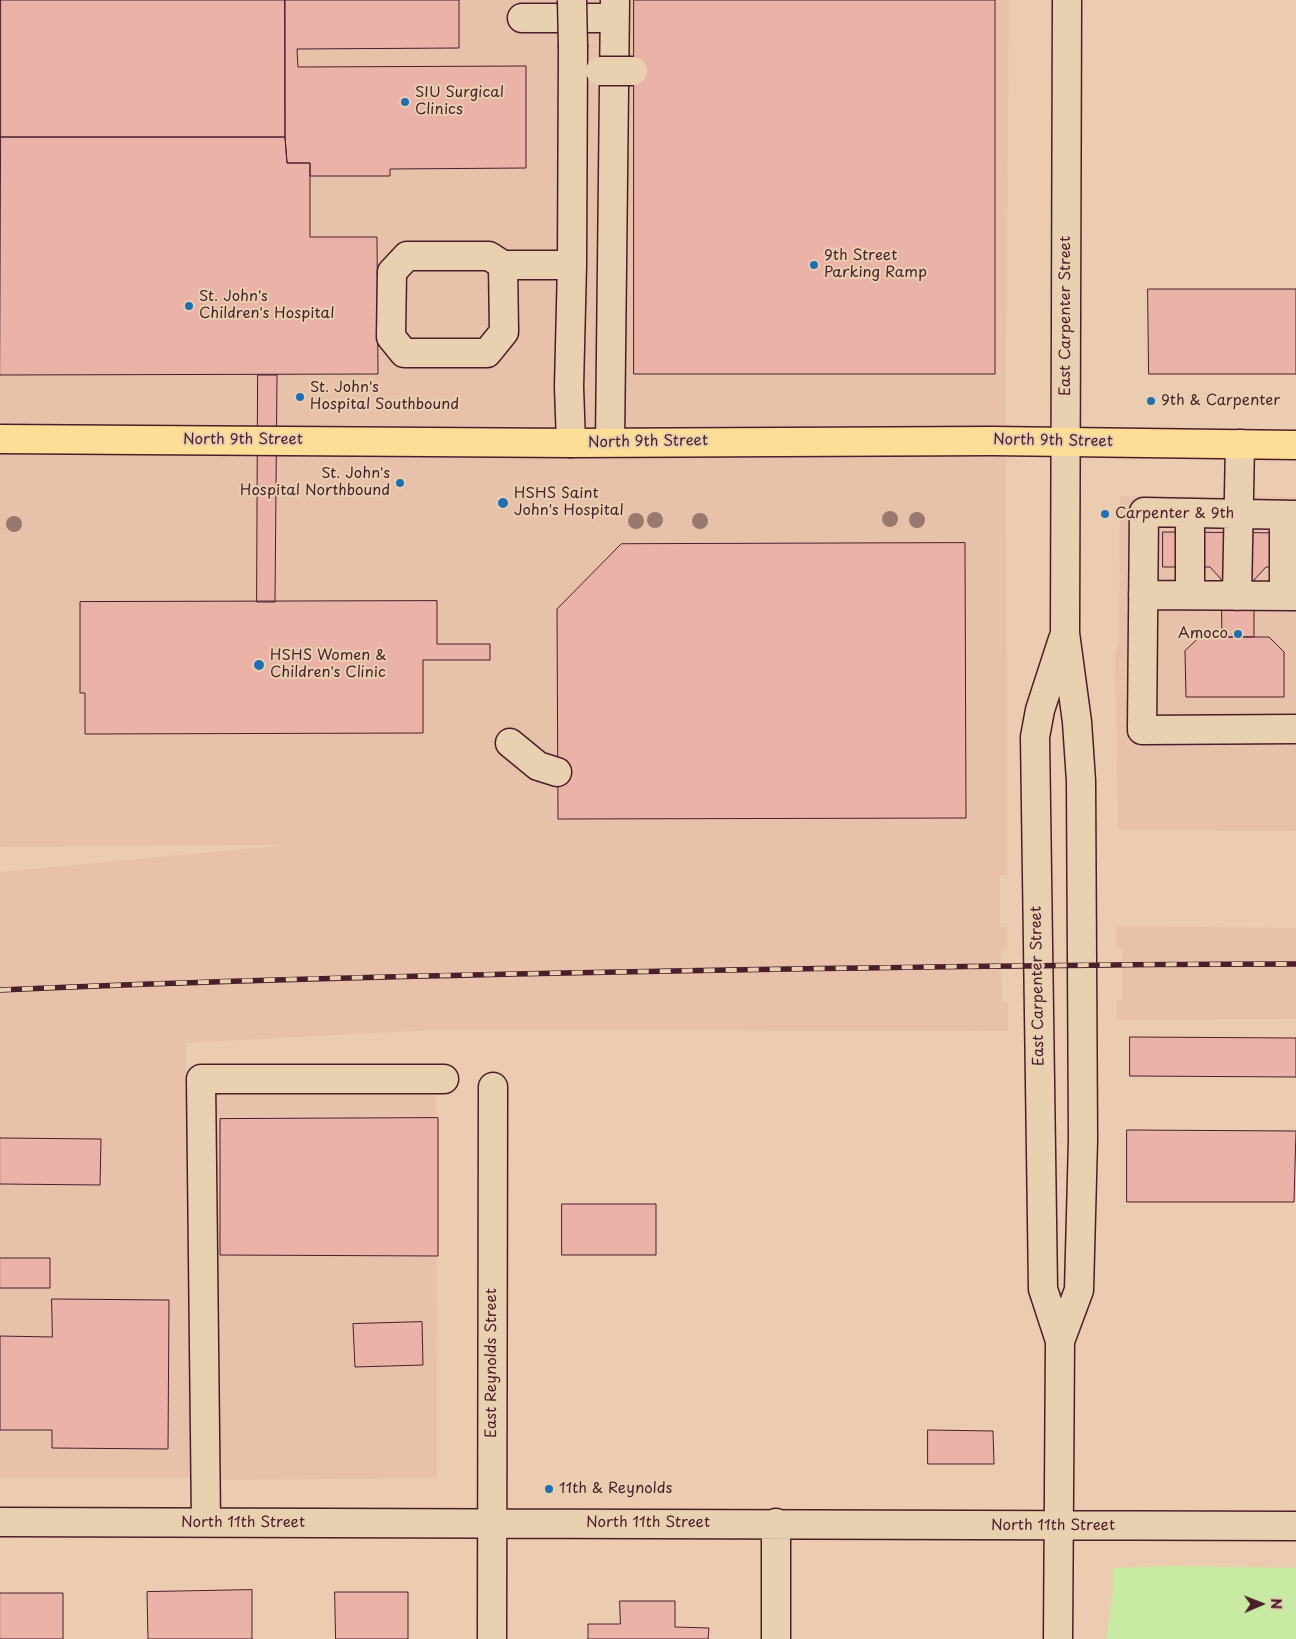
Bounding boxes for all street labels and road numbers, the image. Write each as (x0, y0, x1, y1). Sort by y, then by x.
street label: East Carpenter Street (1057, 236, 1075, 396)
street label: North 9th Street (183, 431, 303, 449)
street label: North 9th Street (993, 431, 1113, 451)
street label: North 9th Street (588, 432, 708, 452)
street label: East Carpenter Street (1028, 906, 1048, 1066)
street label: East Reynolds Street (483, 1288, 501, 1438)
street label: North 11th Street (181, 1514, 305, 1532)
street label: North 11th Street (586, 1514, 710, 1532)
street label: North 11th Street (991, 1517, 1115, 1535)

